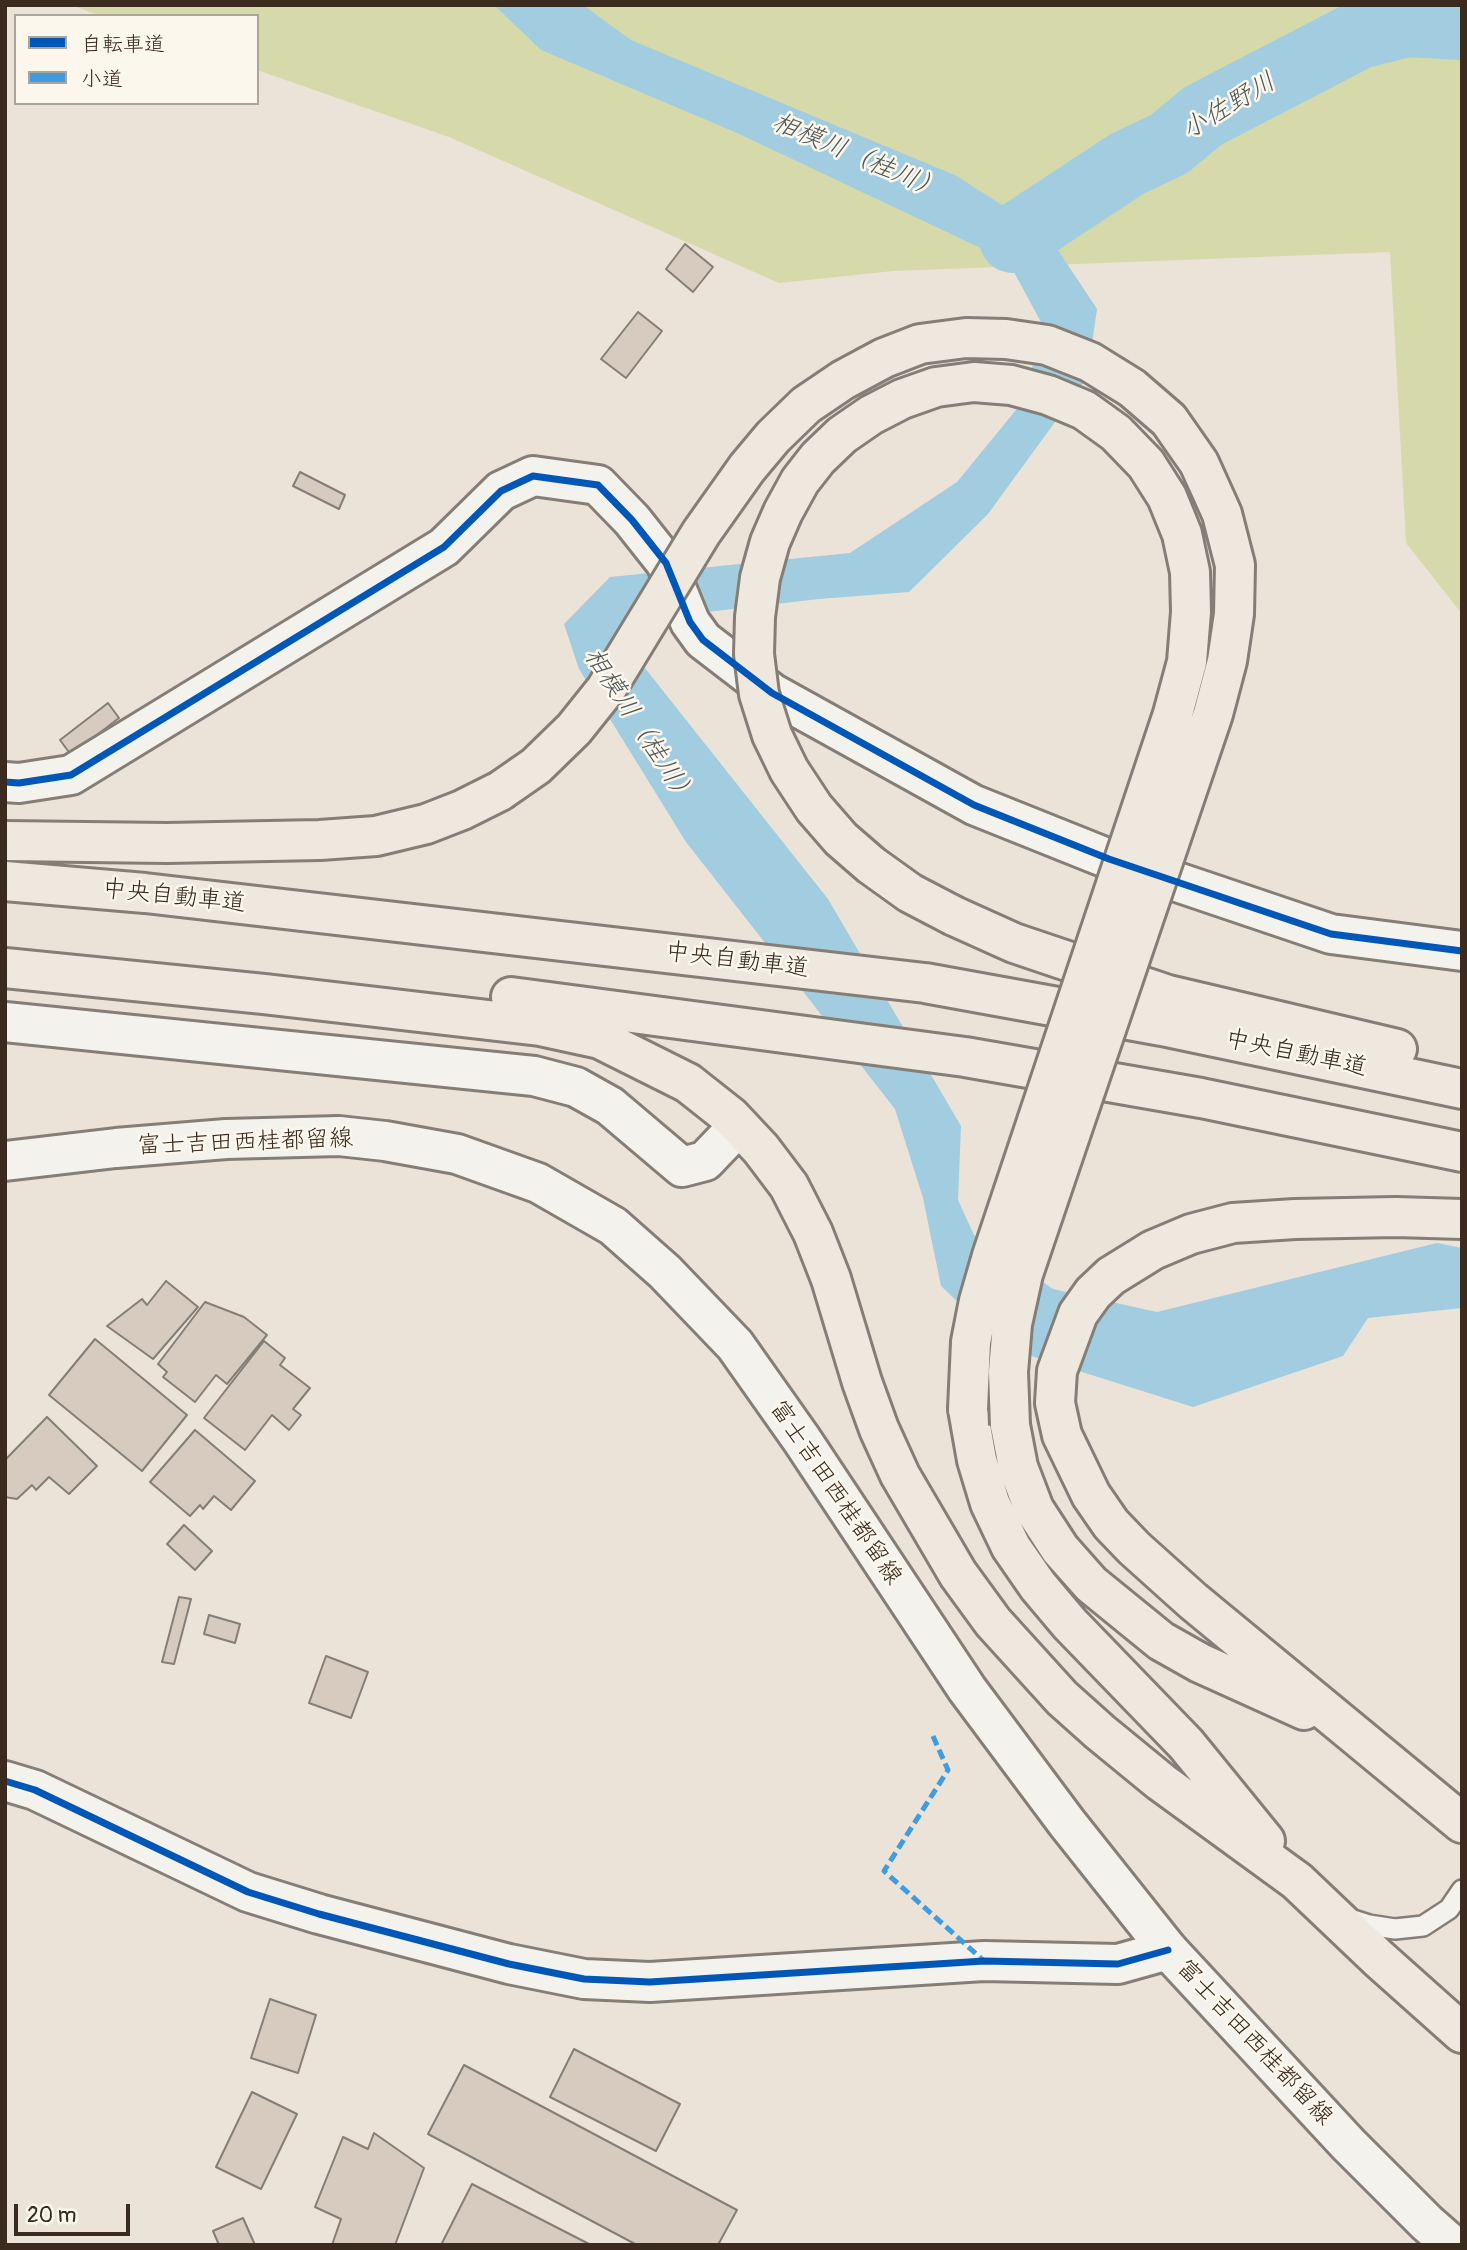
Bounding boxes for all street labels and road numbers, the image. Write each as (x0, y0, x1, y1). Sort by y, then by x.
street label: 中央自動車道 (101, 875, 247, 919)
street label: 中央自動車道 (664, 938, 810, 984)
street label: 中央自動車道 (1223, 1025, 1369, 1083)
street label: 富士吉田西桂都留線 (137, 1125, 353, 1161)
street label: 富士吉田西桂都留線 (763, 1395, 907, 1591)
street label: 富士吉田西桂都留線 (1170, 1954, 1338, 2132)

